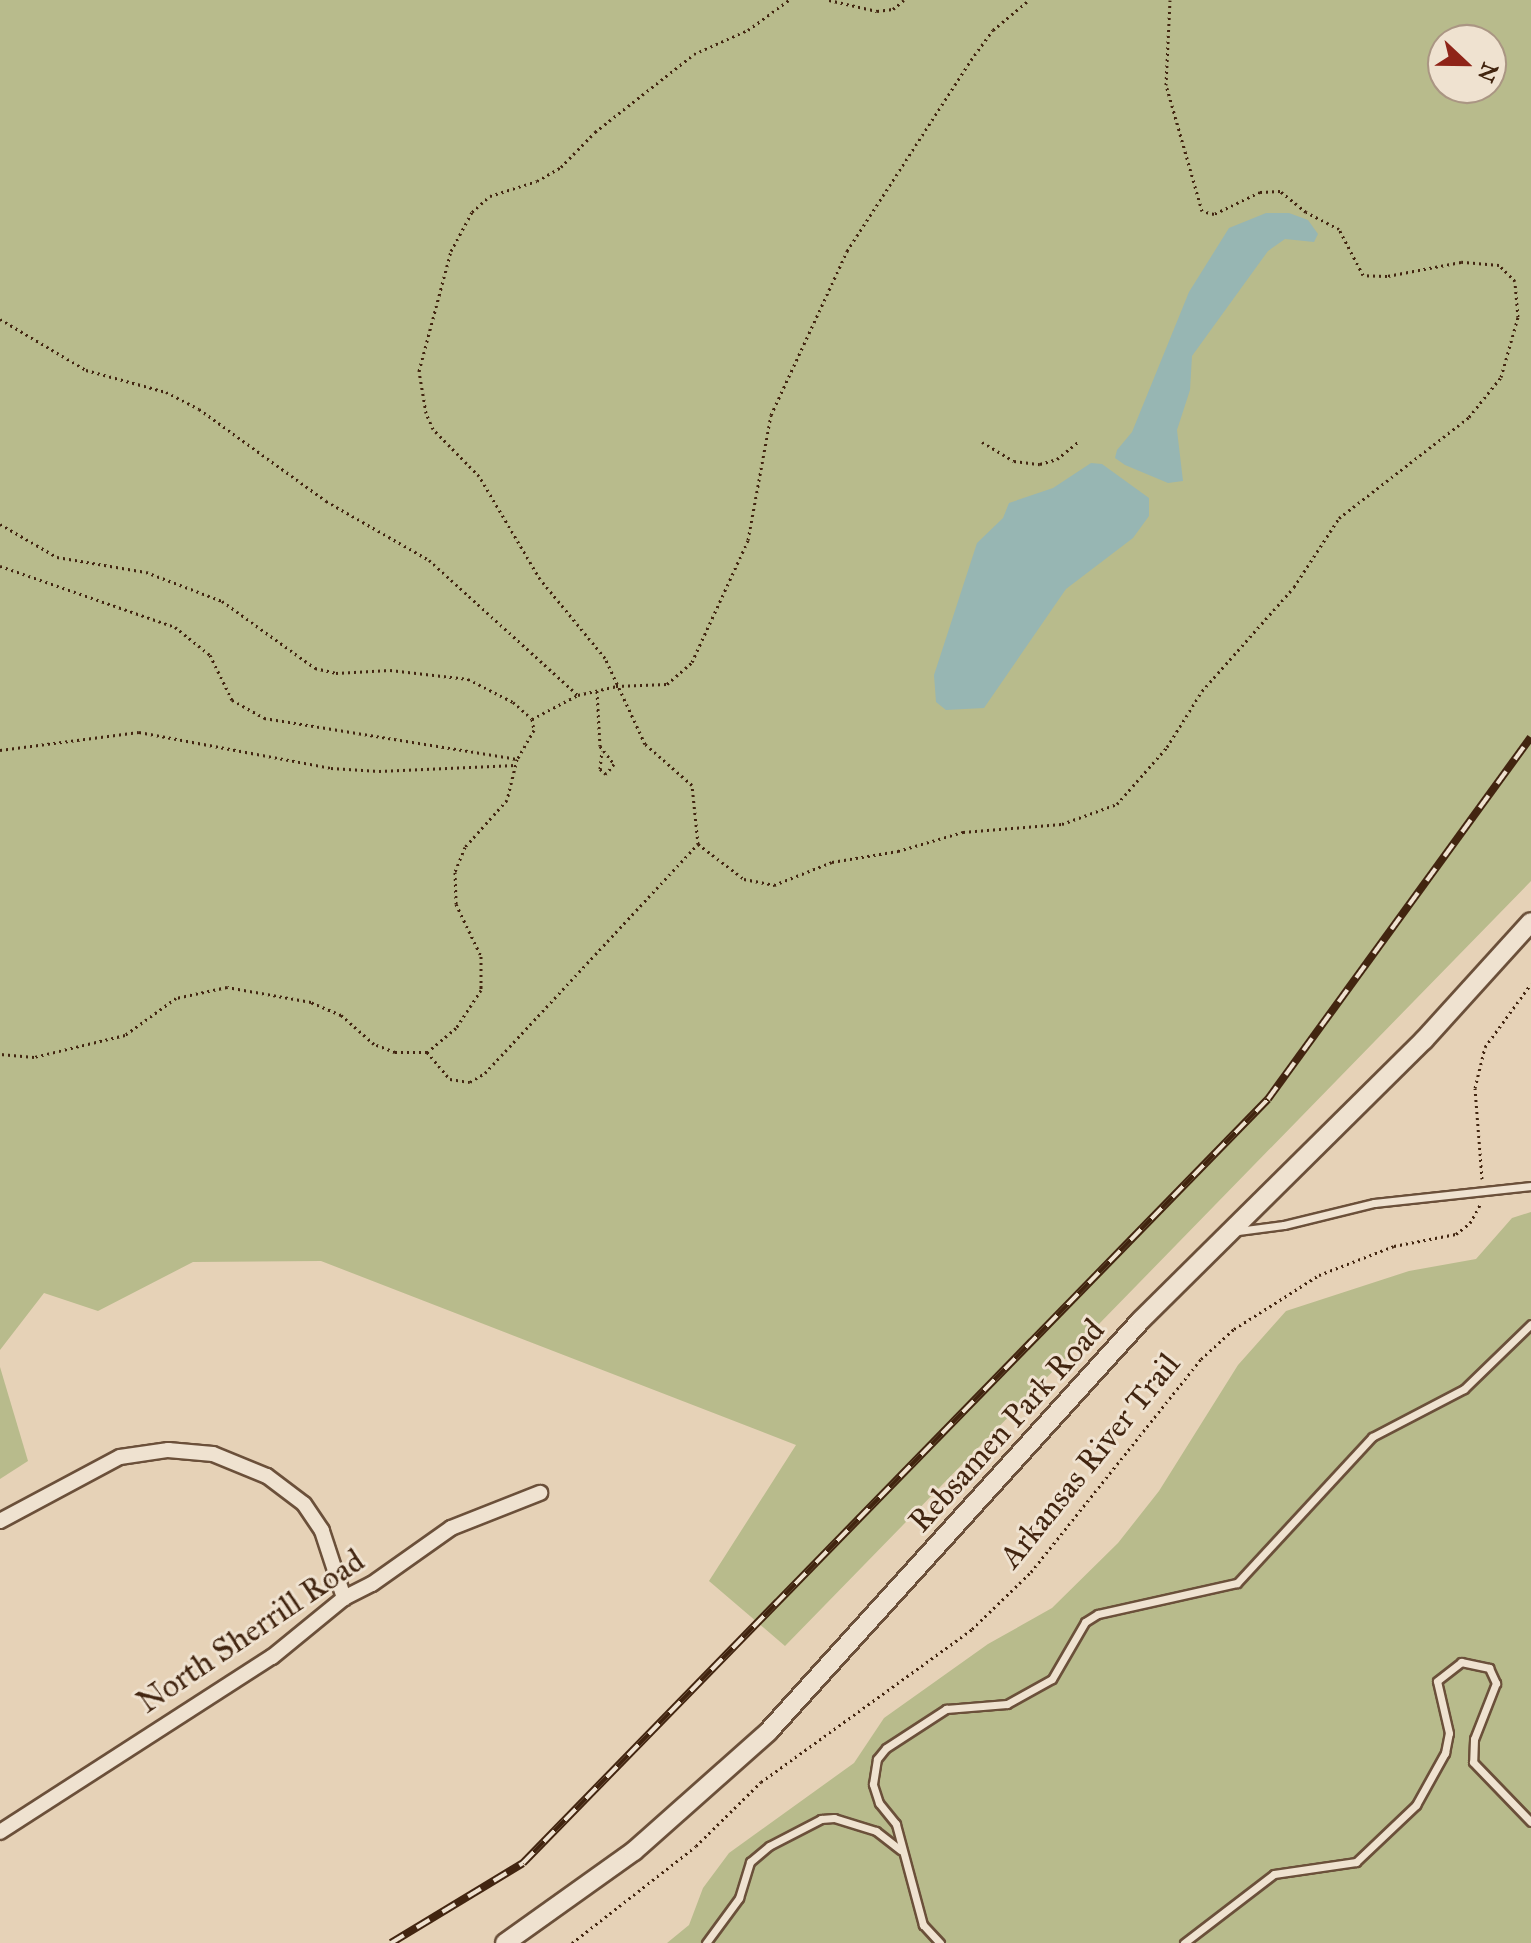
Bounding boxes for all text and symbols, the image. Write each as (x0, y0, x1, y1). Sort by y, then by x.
north arrow (1427, 24, 1507, 104)
text: N (1472, 59, 1504, 86)
street label: Rebsamen Park Road (901, 1311, 1113, 1541)
street label: Arkansas River Trail (992, 1346, 1188, 1576)
street label: North Sherrill Road (130, 1542, 372, 1722)

